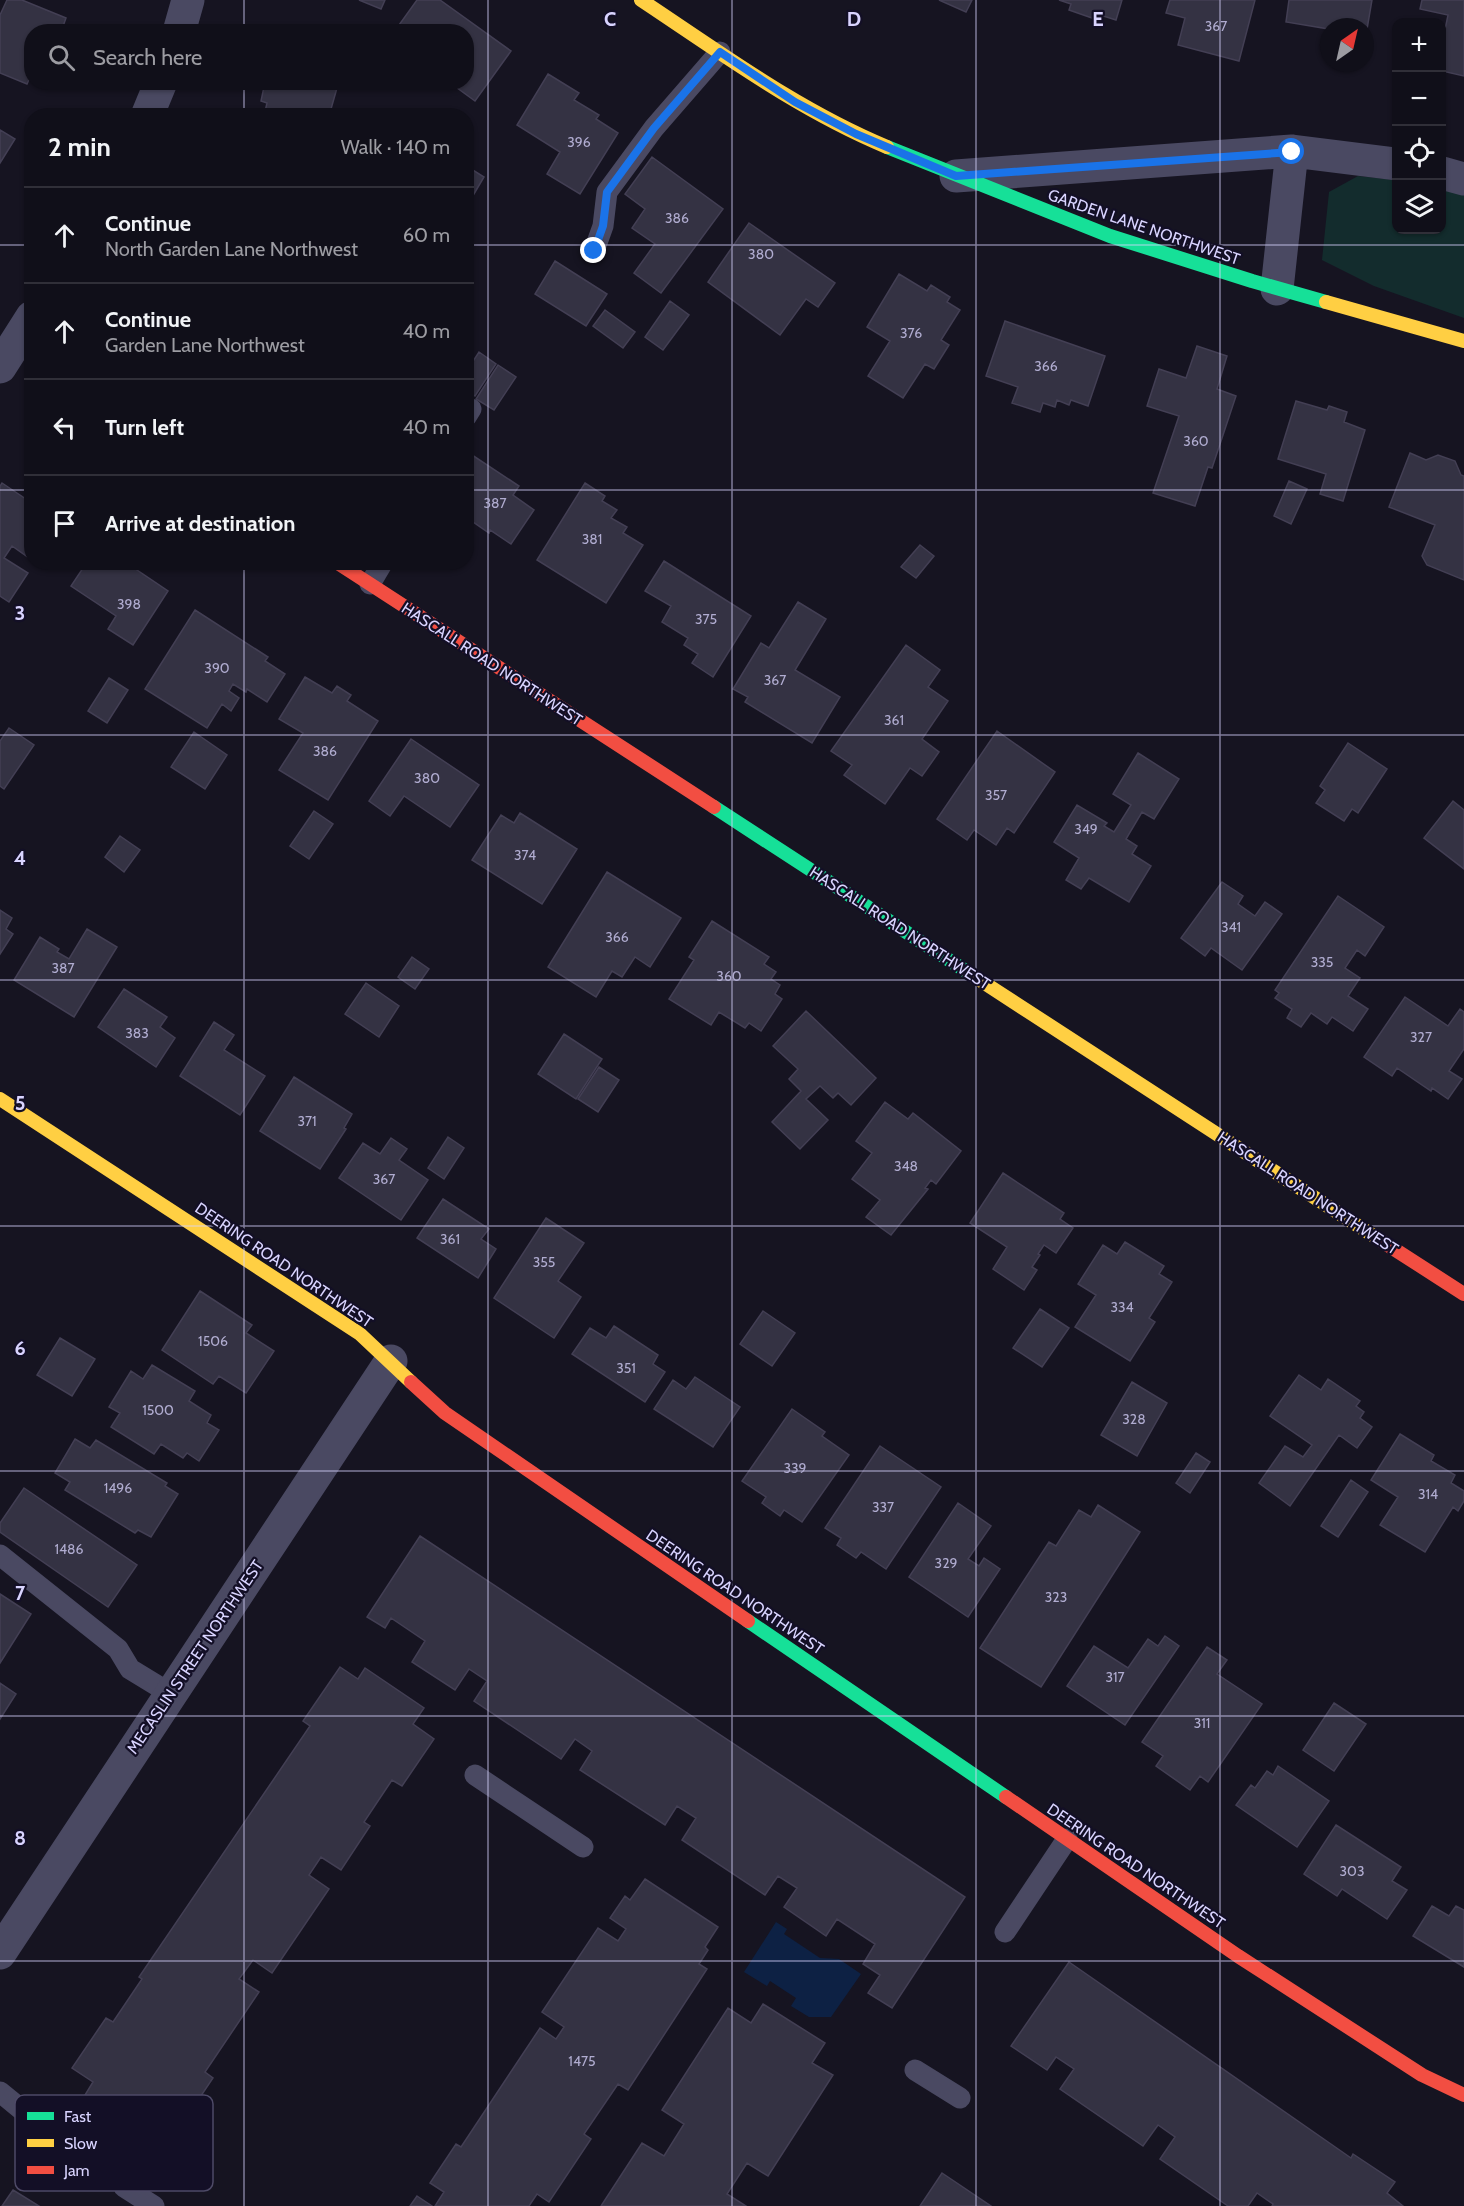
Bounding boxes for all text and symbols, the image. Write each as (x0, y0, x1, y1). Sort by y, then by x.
text: C (604, 7, 616, 31)
text: D (847, 7, 861, 31)
text: E (1092, 7, 1104, 31)
house number: 367 (1205, 17, 1227, 35)
north arrow (1320, 18, 1374, 72)
map controls (1392, 18, 1446, 234)
button: + (1392, 18, 1446, 72)
search box (24, 24, 474, 90)
icon: search (45, 41, 78, 74)
text: Search here (93, 44, 202, 71)
button: − (1392, 72, 1446, 126)
button: locate (1392, 126, 1446, 180)
text: 2 min (48, 131, 111, 163)
house number: 396 (567, 133, 591, 151)
text: Walk · 140 m (341, 135, 450, 159)
route start (1278, 138, 1304, 164)
button: layers (1392, 180, 1446, 234)
street label: GARDEN LANE NORTHWEST (1045, 185, 1243, 269)
house number: 386 (665, 209, 689, 227)
text: Continue (105, 210, 191, 237)
icon: ahead (48, 219, 81, 252)
text: 60 m (403, 223, 450, 247)
text: North Garden Lane Northwest (105, 237, 358, 261)
route end (580, 237, 606, 263)
house number: 380 (748, 245, 774, 263)
text: Continue (105, 306, 191, 333)
icon: ahead (48, 315, 81, 348)
text: 40 m (402, 319, 450, 343)
house number: 376 (900, 324, 922, 342)
text: Garden Lane Northwest (105, 333, 305, 357)
house number: 366 (1034, 357, 1058, 375)
icon: left (48, 411, 81, 444)
text: Turn left (105, 414, 184, 441)
text: 40 m (402, 415, 450, 439)
house number: 360 (1183, 432, 1209, 450)
house number: 387 (483, 494, 507, 512)
icon: arrive (48, 507, 81, 540)
text: Arrive at destination (105, 510, 295, 537)
house number: 381 (582, 530, 602, 548)
house number: 398 (117, 595, 141, 613)
street label: HASCALL ROAD NORTHWEST (398, 598, 586, 730)
text: 3 (15, 601, 25, 625)
house number: 375 (695, 610, 717, 628)
house number: 390 (204, 659, 230, 677)
house number: 367 (764, 671, 786, 689)
house number: 361 (884, 711, 904, 729)
house number: 386 (313, 742, 337, 760)
house number: 380 (414, 769, 440, 787)
house number: 357 (985, 786, 1007, 804)
house number: 349 (1074, 820, 1098, 838)
text: 4 (14, 846, 26, 870)
house number: 374 (514, 846, 536, 864)
street label: HASCALL ROAD NORTHWEST (806, 862, 994, 994)
house number: 341 (1221, 918, 1241, 936)
house number: 366 (605, 928, 629, 946)
house number: 335 (1311, 953, 1333, 971)
house number: 387 (51, 959, 75, 977)
house number: 360 (716, 967, 742, 985)
house number: 383 (125, 1024, 149, 1042)
house number: 327 (1410, 1028, 1432, 1046)
text: 5 (15, 1091, 25, 1115)
house number: 371 (297, 1112, 317, 1130)
street label: HASCALL ROAD NORTHWEST (1214, 1127, 1402, 1259)
house number: 348 (894, 1157, 918, 1175)
house number: 367 (373, 1170, 395, 1188)
street label: DEERING ROAD NORTHWEST (192, 1198, 377, 1332)
house number: 361 (440, 1230, 460, 1248)
house number: 355 (533, 1253, 555, 1271)
house number: 334 (1110, 1298, 1134, 1316)
house number: 1506 (198, 1332, 228, 1350)
text: 6 (14, 1336, 26, 1360)
house number: 351 (616, 1359, 636, 1377)
house number: 1500 (142, 1401, 174, 1419)
house number: 328 (1122, 1410, 1146, 1428)
house number: 339 (783, 1459, 807, 1477)
house number: 1496 (104, 1479, 132, 1497)
house number: 314 (1418, 1485, 1438, 1503)
house number: 337 (872, 1498, 894, 1516)
street label: DEERING ROAD NORTHWEST (643, 1525, 828, 1659)
house number: 1486 (54, 1540, 84, 1558)
house number: 329 (935, 1554, 957, 1572)
street label: MECASLIN STREET NORTHWEST (123, 1556, 267, 1758)
text: 7 (15, 1581, 26, 1605)
house number: 323 (1045, 1588, 1067, 1606)
house number: 317 (1105, 1668, 1125, 1686)
house number: 311 (1194, 1714, 1210, 1732)
street label: DEERING ROAD NORTHWEST (1044, 1799, 1229, 1933)
text: 8 (14, 1826, 26, 1850)
house number: 303 (1340, 1862, 1364, 1880)
house number: 1475 (568, 2052, 596, 2070)
legend (15, 2095, 213, 2191)
text: Fast (64, 2107, 92, 2126)
text: Slow (64, 2134, 98, 2153)
text: Jam (63, 2161, 90, 2180)

